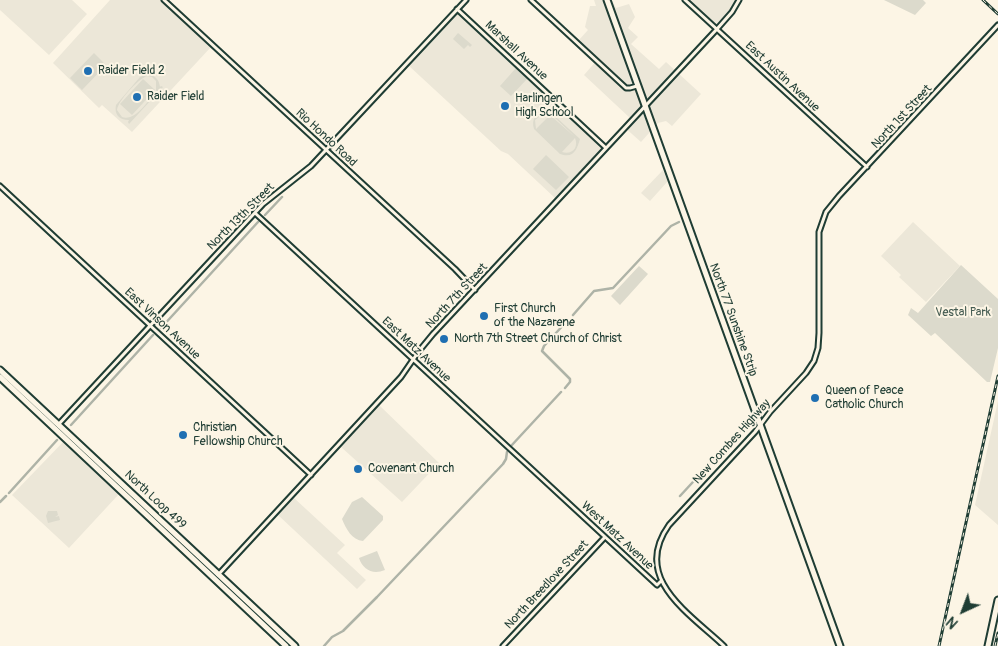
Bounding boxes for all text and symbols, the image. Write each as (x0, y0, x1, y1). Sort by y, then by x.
street label: Marshall Avenue (482, 18, 550, 84)
street label: East Austin Avenue (742, 39, 822, 115)
place label: Raider Field 2 (98, 64, 165, 78)
marker: Raider Field 2 (82, 65, 94, 77)
street label: North 1st Street (869, 82, 935, 152)
place label: Raider Field (147, 90, 204, 104)
marker: Raider Field (131, 91, 143, 103)
place label: Harlingen High School (515, 92, 574, 120)
marker: Harlingen High School (499, 100, 511, 112)
street label: Rio Hondo Road (292, 106, 360, 170)
street label: North 13th Street (204, 180, 278, 254)
street label: North 7th Street (423, 260, 491, 332)
street label: North 77 Sunshine Strip (706, 262, 760, 378)
street label: East Vinson Avenue (121, 285, 203, 363)
place label: First Church of the Nazarene (494, 302, 575, 330)
park label: Vestal Park (935, 306, 991, 320)
marker: First Church of the Nazarene (478, 310, 490, 322)
street label: East Matz Avenue (379, 314, 453, 386)
place label: North 7th Street Church of Christ (454, 332, 622, 346)
marker: North 7th Street Church of Christ (438, 333, 450, 345)
place label: Queen of Peace Catholic Church (825, 384, 903, 412)
marker: Queen of Peace Catholic Church (809, 392, 821, 404)
street label: New Combes Highway (690, 397, 774, 487)
place label: Christian Fellowship Church (193, 421, 283, 449)
marker: Christian Fellowship Church (177, 429, 189, 441)
place label: Covenant Church (368, 462, 454, 476)
marker: Covenant Church (352, 463, 364, 475)
street label: North Loop 499 (121, 468, 189, 532)
street label: West Matz Avenue (578, 499, 656, 573)
street label: North Breedlove Street (502, 538, 592, 632)
north arrow (938, 586, 988, 636)
text: N (943, 613, 962, 632)

